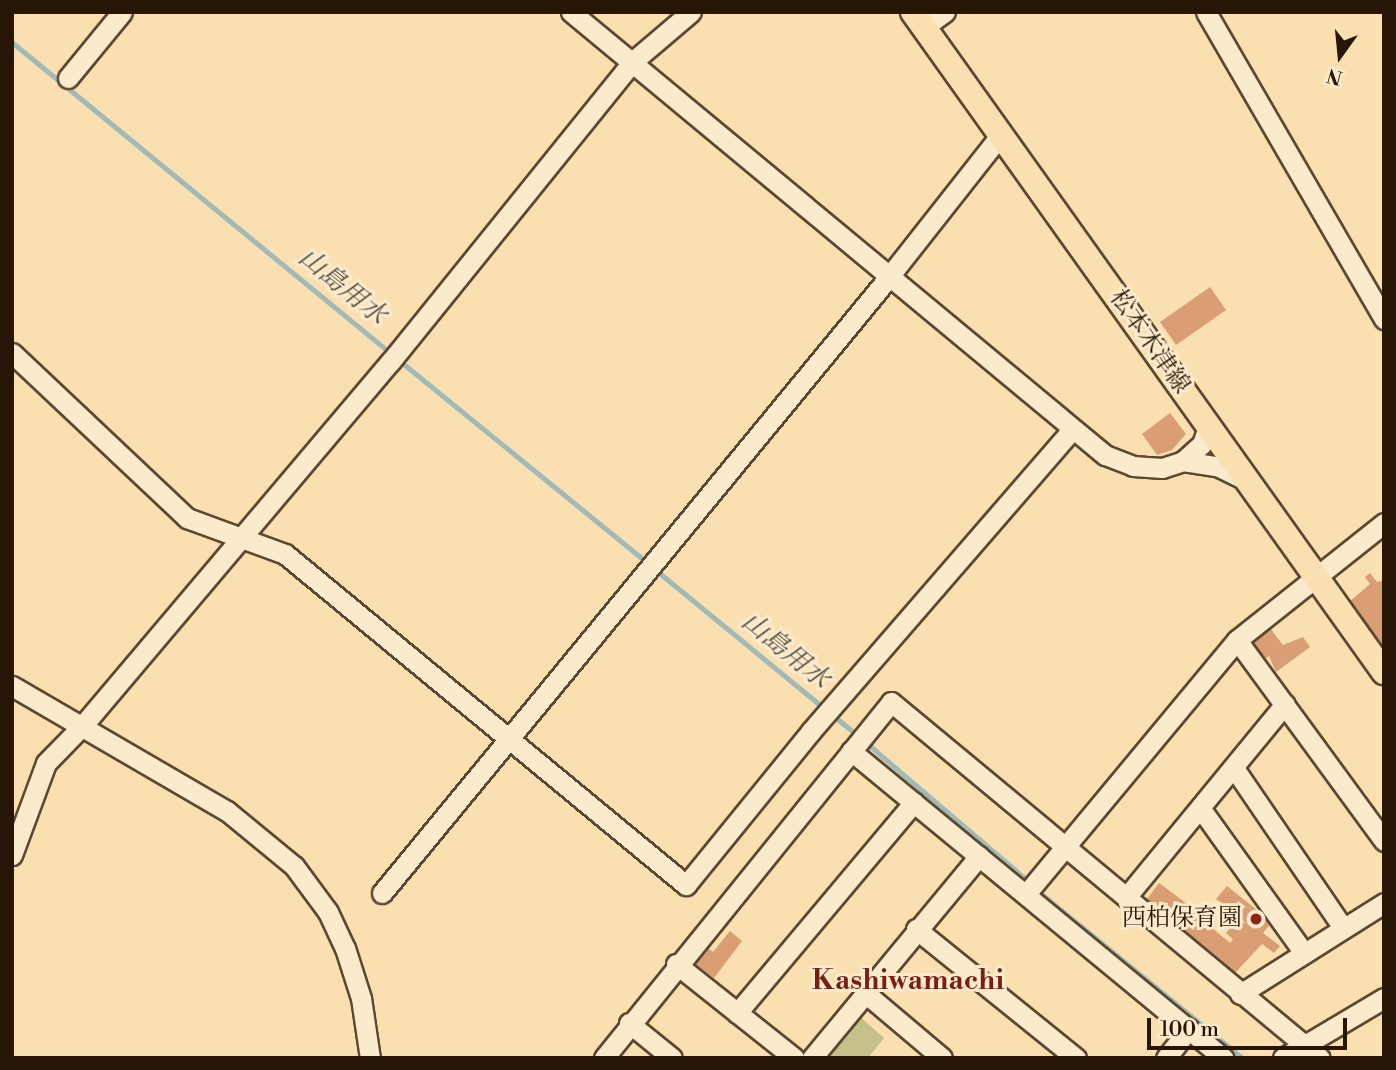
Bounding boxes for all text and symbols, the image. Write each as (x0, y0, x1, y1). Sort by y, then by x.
north arrow (1305, 21, 1375, 91)
text: N (1324, 63, 1345, 90)
water label: 山島用水 (292, 242, 392, 332)
street label: 松本木津線 (1103, 285, 1195, 399)
water label: 山島用水 (735, 606, 835, 696)
place label: 西柏保育園 (1122, 905, 1242, 933)
marker: 西柏保育園 (1248, 911, 1264, 927)
district label: Kashiwamachi (812, 964, 1004, 998)
scale bar (1151, 1004, 1350, 1048)
text: 100 m (1160, 1017, 1219, 1043)

